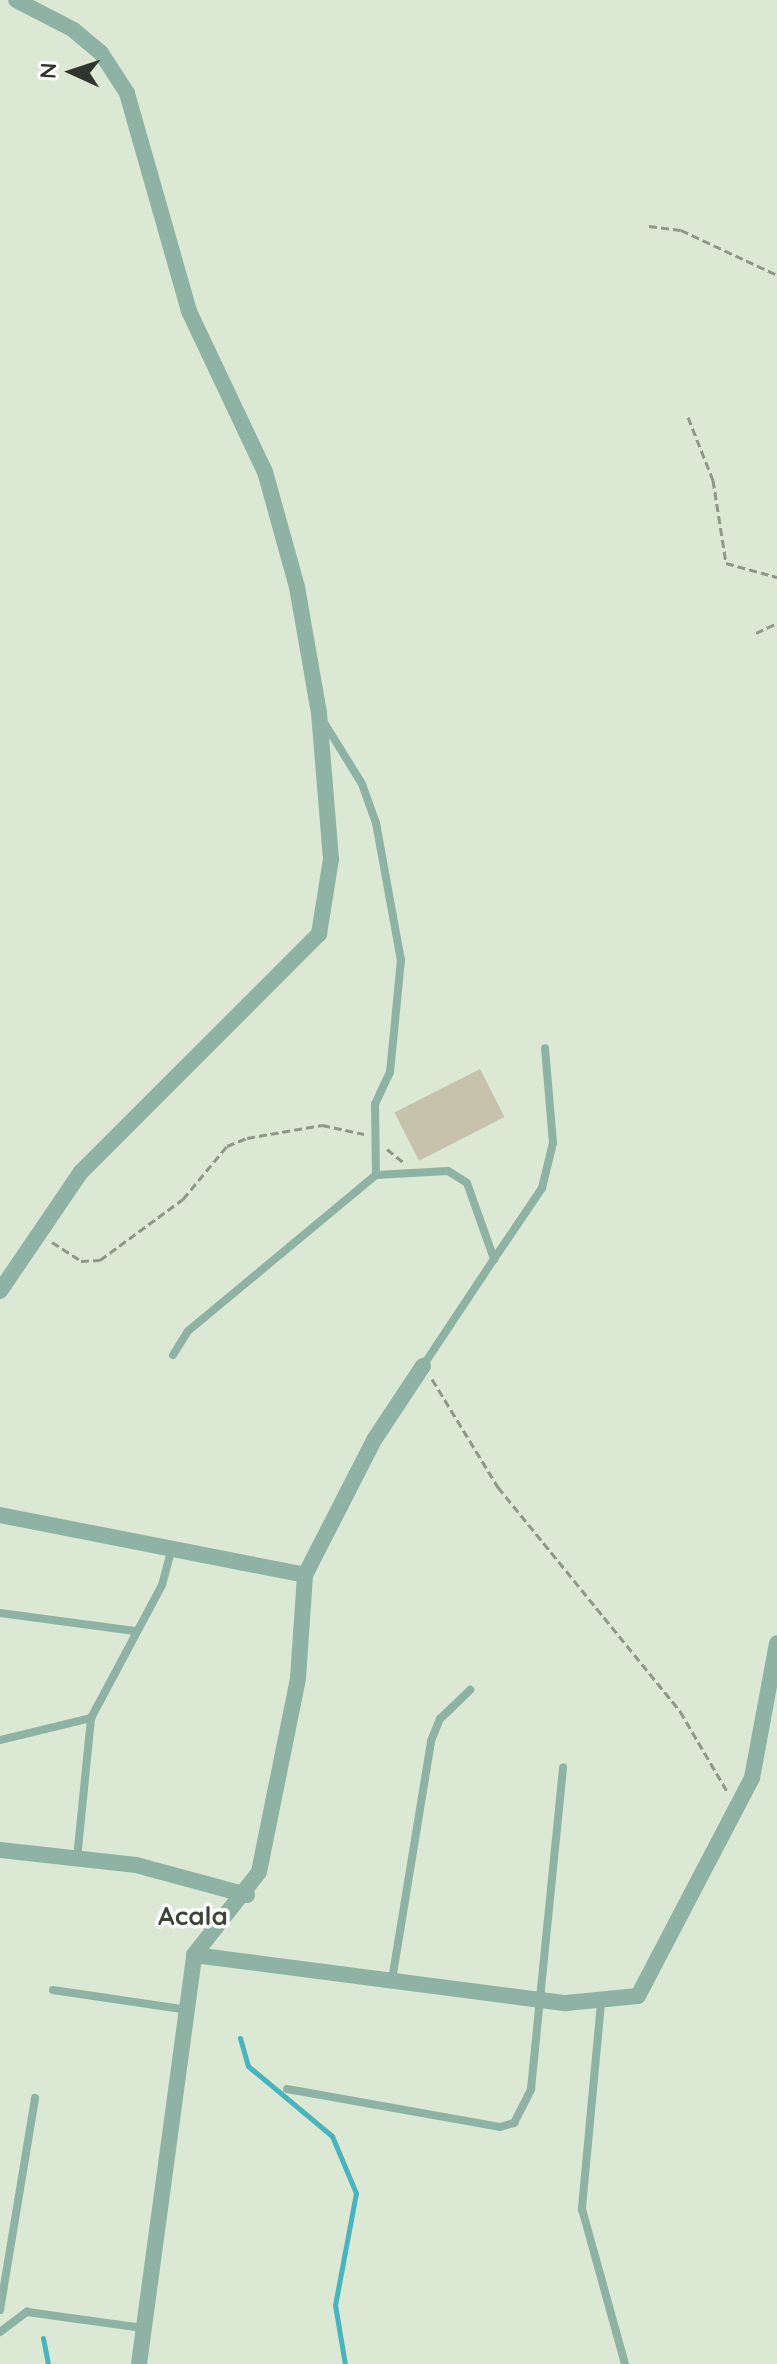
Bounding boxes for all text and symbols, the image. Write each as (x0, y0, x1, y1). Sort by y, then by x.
north arrow (32, 32, 112, 112)
text: N (34, 62, 62, 80)
district label: Acala (158, 1900, 228, 1932)

